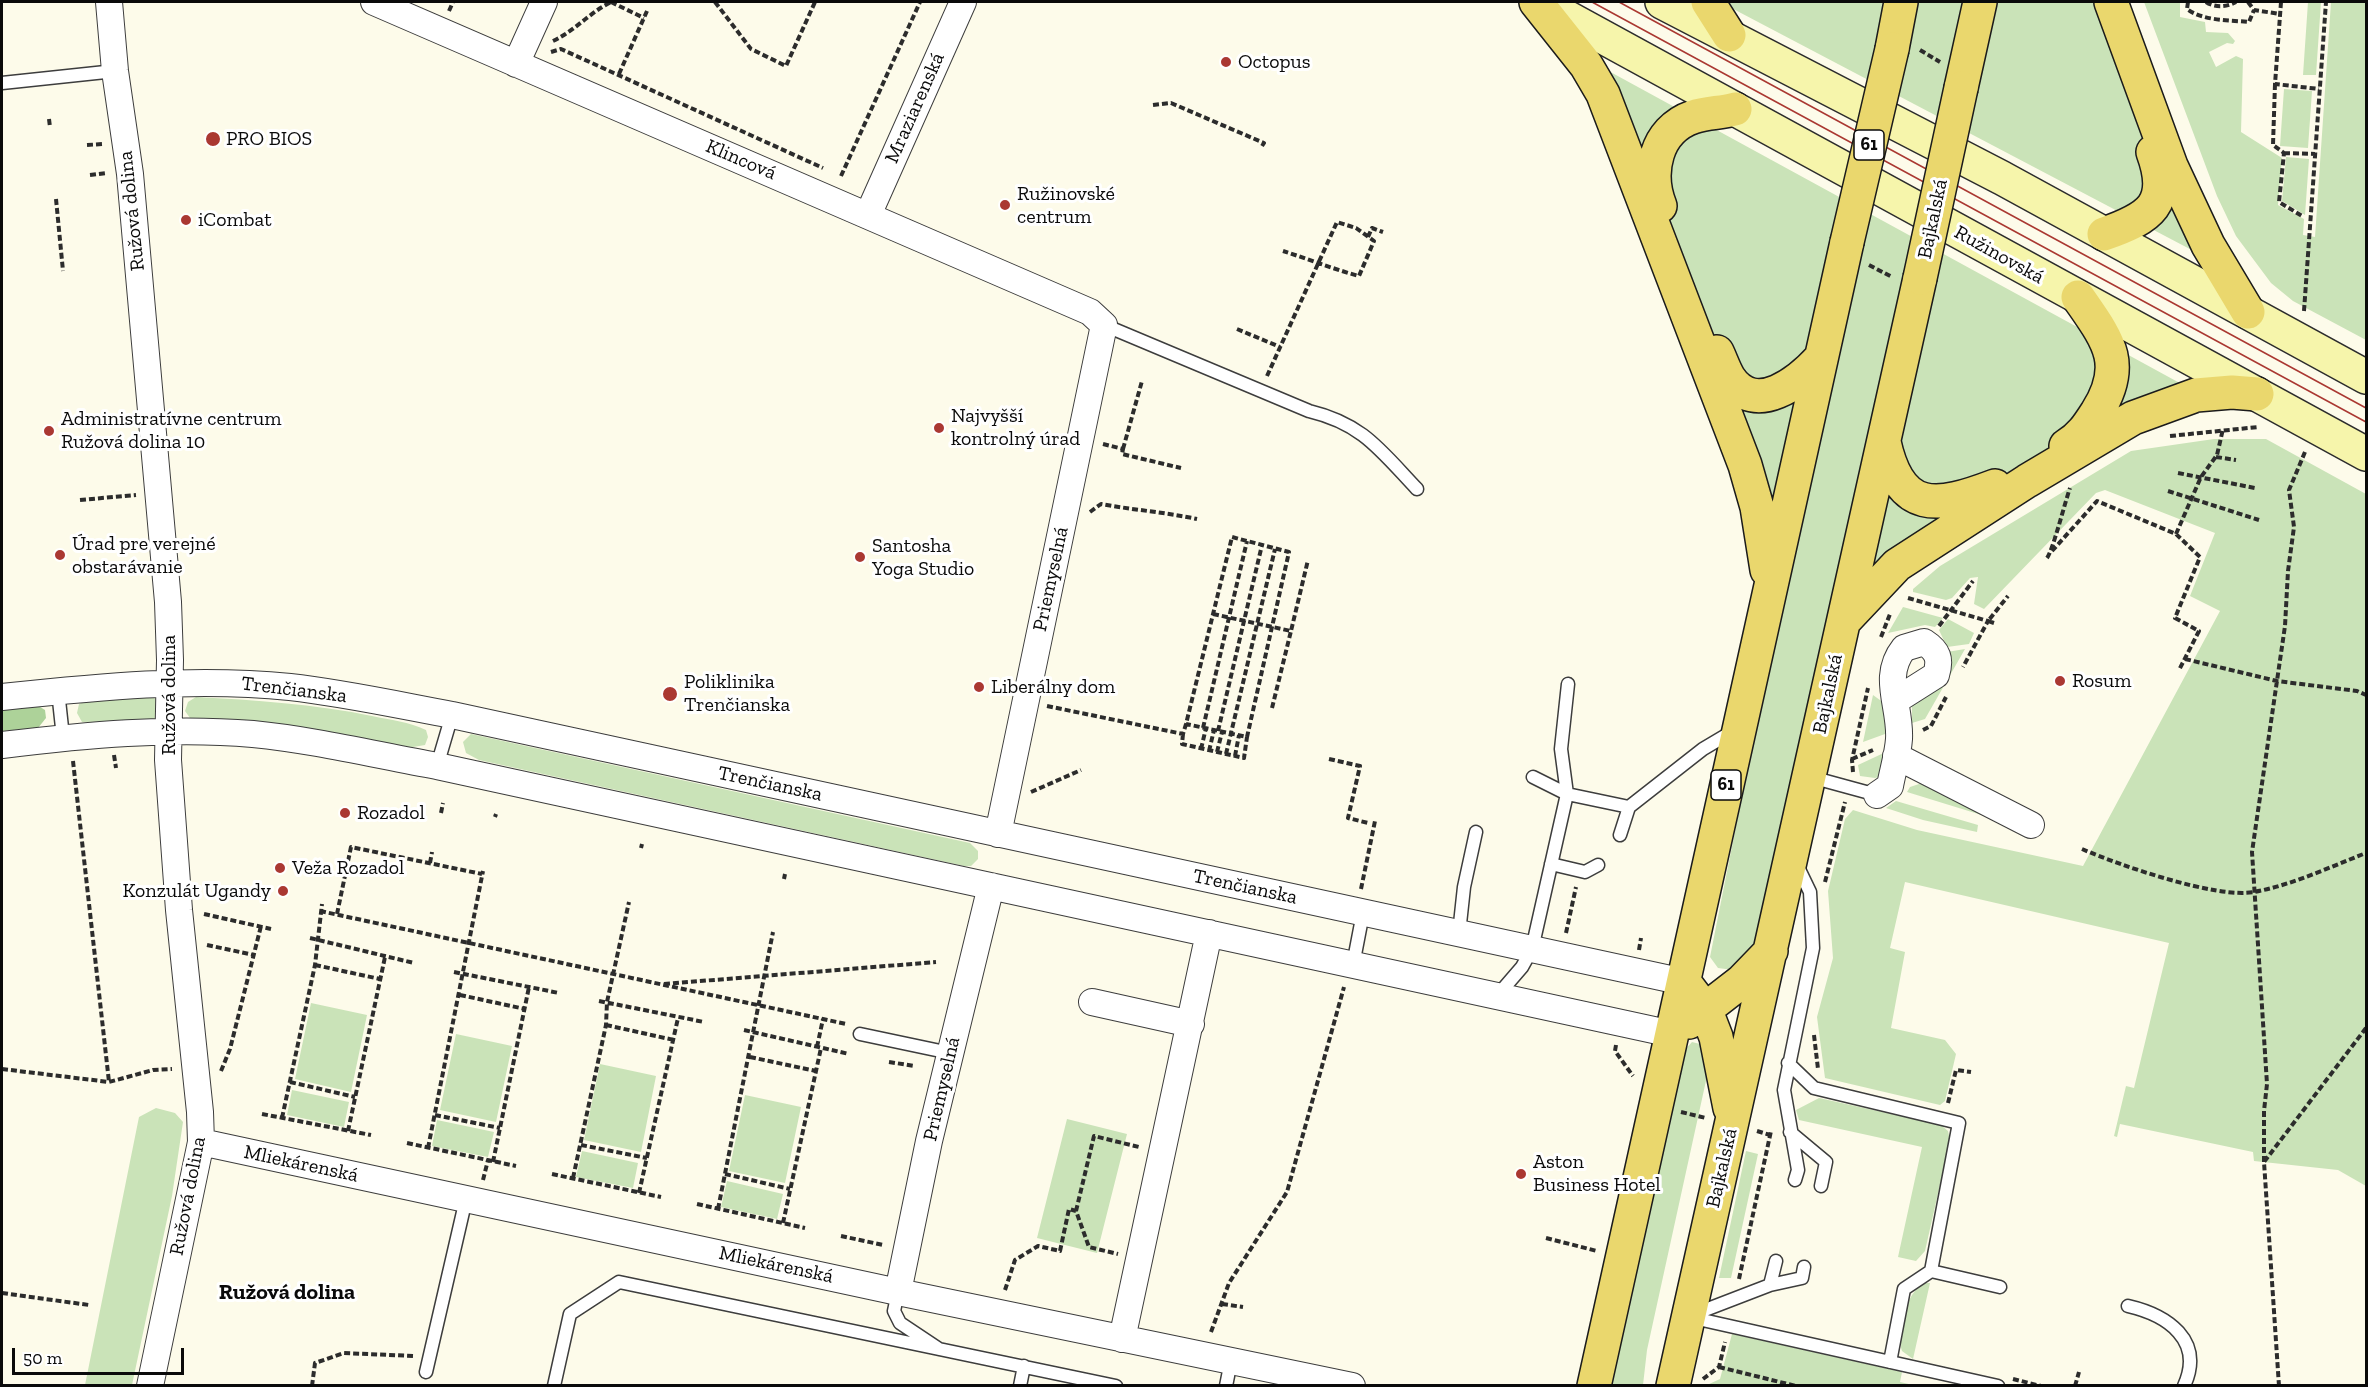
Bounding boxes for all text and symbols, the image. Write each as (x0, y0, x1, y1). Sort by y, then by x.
street label: Mraziarenská (880, 49, 950, 167)
place label: Octopus (1238, 50, 1310, 74)
marker: Octopus (1219, 55, 1233, 69)
place label: PRO BIOS (226, 127, 312, 151)
marker: PRO BIOS (204, 130, 222, 148)
road number: 61 (1854, 130, 1884, 160)
street label: Klincová (702, 134, 780, 186)
street label: Ružová dolina (114, 150, 150, 272)
street label: Bajkalská (1913, 177, 1953, 261)
place label: Ružinovské centrum (1017, 182, 1115, 229)
marker: Ružinovské centrum (998, 198, 1012, 212)
place label: iCombat (198, 208, 272, 232)
marker: iCombat (179, 213, 193, 227)
street label: Ružinovská (1950, 221, 2048, 289)
place label: Najvyšší kontrolný úrad (951, 404, 1080, 451)
place label: Administratívne centrum Ružová dolina 10 (61, 407, 282, 454)
marker: Najvyšší kontrolný úrad (932, 421, 946, 435)
marker: Administratívne centrum Ružová dolina 10 (42, 424, 56, 438)
street label: Priemyselná (1028, 525, 1074, 633)
place label: Úrad pre verejné obstarávanie (72, 532, 216, 579)
place label: Santosha Yoga Studio (872, 534, 974, 581)
marker: Úrad pre verejné obstarávanie (53, 548, 67, 562)
marker: Santosha Yoga Studio (853, 550, 867, 564)
street label: Ružová dolina (157, 635, 181, 755)
street label: Bajkalská (1808, 652, 1848, 736)
place label: Rosum (2072, 669, 2132, 693)
place label: Poliklinika Trenčianska (684, 670, 790, 717)
street label: Trenčianska (240, 672, 348, 708)
marker: Rosum (2053, 674, 2067, 688)
place label: Liberálny dom (991, 675, 1115, 699)
marker: Liberálny dom (972, 680, 986, 694)
marker: Poliklinika Trenčianska (661, 685, 679, 703)
street label: Trenčianska (716, 761, 824, 807)
road number: 61 (1711, 770, 1741, 800)
place label: Rozadol (357, 801, 425, 825)
marker: Rozadol (338, 806, 352, 820)
place label: Veža Rozadol (292, 856, 404, 880)
marker: Veža Rozadol (273, 861, 287, 875)
street label: Trenčianska (1191, 864, 1299, 910)
place label: Konzulát Ugandy (123, 879, 271, 903)
marker: Konzulát Ugandy (276, 884, 290, 898)
street label: Priemyselná (918, 1035, 966, 1143)
street label: Bajkalská (1701, 1126, 1743, 1210)
street label: Ružová dolina (165, 1135, 211, 1257)
street label: Mliekárenská (242, 1140, 360, 1188)
place label: Aston Business Hotel (1533, 1150, 1661, 1197)
marker: Aston Business Hotel (1514, 1167, 1528, 1181)
street label: Mliekárenská (717, 1241, 835, 1289)
district label: Ružová dolina (219, 1280, 355, 1306)
scale bar (15, 1336, 188, 1374)
text: 50 m (23, 1347, 62, 1369)

